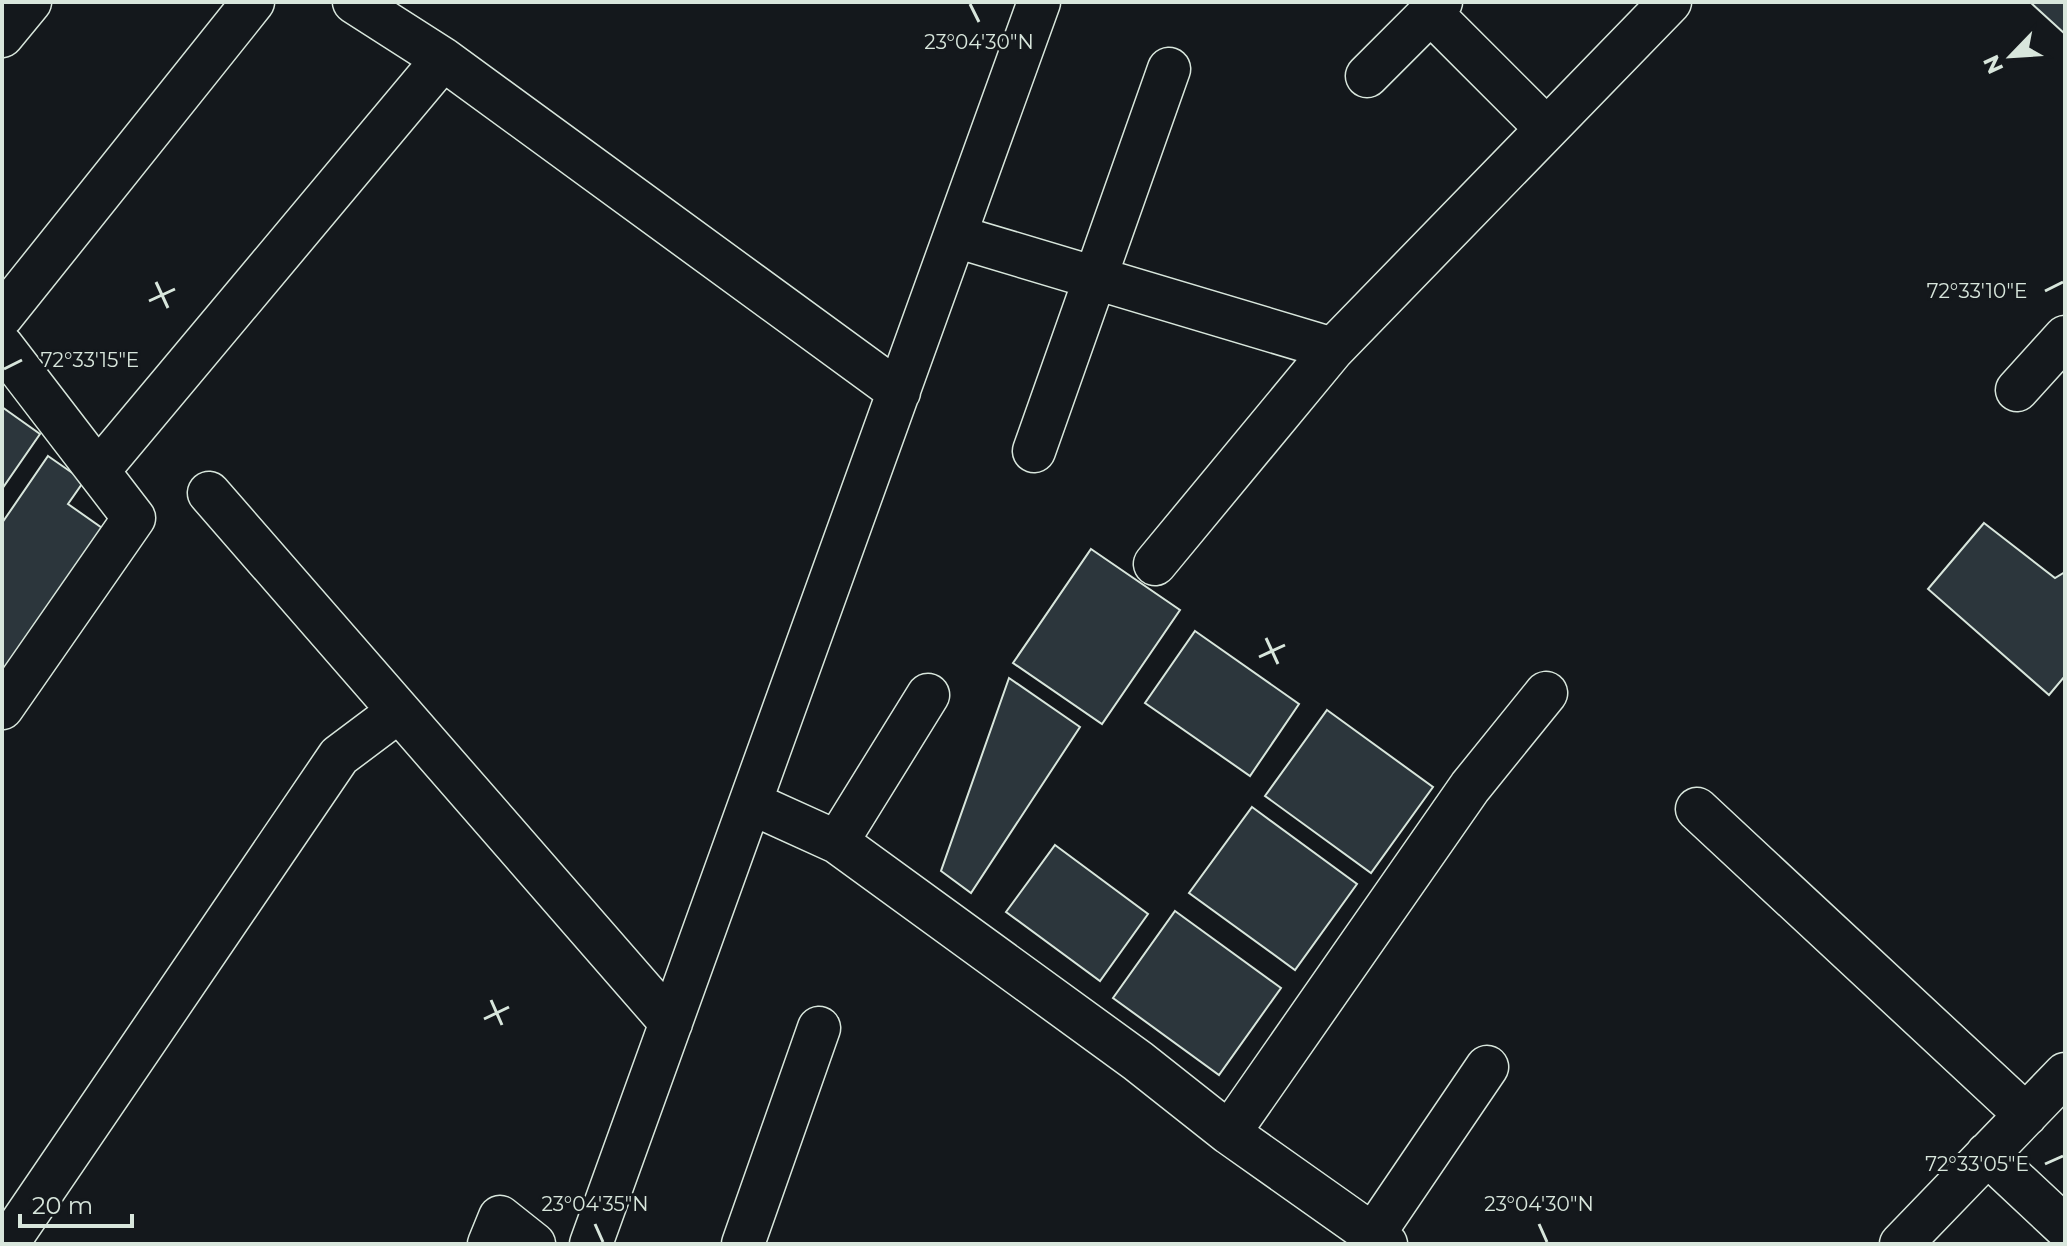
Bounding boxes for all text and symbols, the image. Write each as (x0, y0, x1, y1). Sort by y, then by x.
north arrow (1971, 16, 2051, 96)
text: 23°04'30"N (924, 30, 1034, 54)
text: N (1977, 50, 2009, 78)
text: 72°33'10"E (1927, 279, 2027, 303)
text: 72°33'15"E (41, 348, 139, 372)
text: 72°33'05"E (1925, 1152, 2029, 1176)
scale bar (20, 1178, 132, 1228)
text: 20 m (32, 1191, 93, 1220)
text: 23°04'35"N (541, 1192, 649, 1216)
text: 23°04'30"N (1484, 1192, 1594, 1216)

